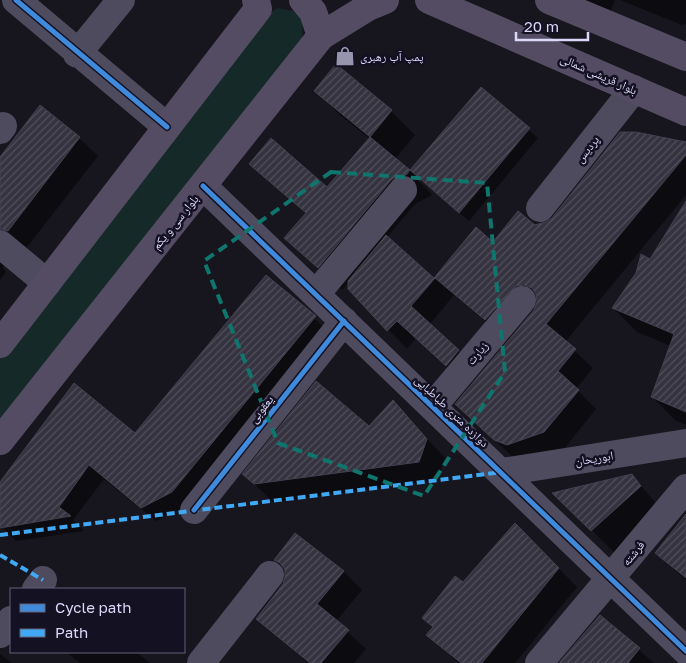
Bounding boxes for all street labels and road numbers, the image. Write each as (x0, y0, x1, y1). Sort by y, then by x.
street label: بلوار قریشی شمالی (558, 50, 640, 98)
street label: پردیس (572, 132, 603, 166)
street label: بلوار سی و یکم (148, 192, 202, 253)
street label: زیارت (463, 338, 491, 368)
street label: دوازده متری طباطبایی (412, 372, 492, 450)
street label: یعقوبی (246, 392, 277, 426)
street label: ابوریحان (574, 448, 614, 469)
street label: فرشته (619, 538, 647, 568)

